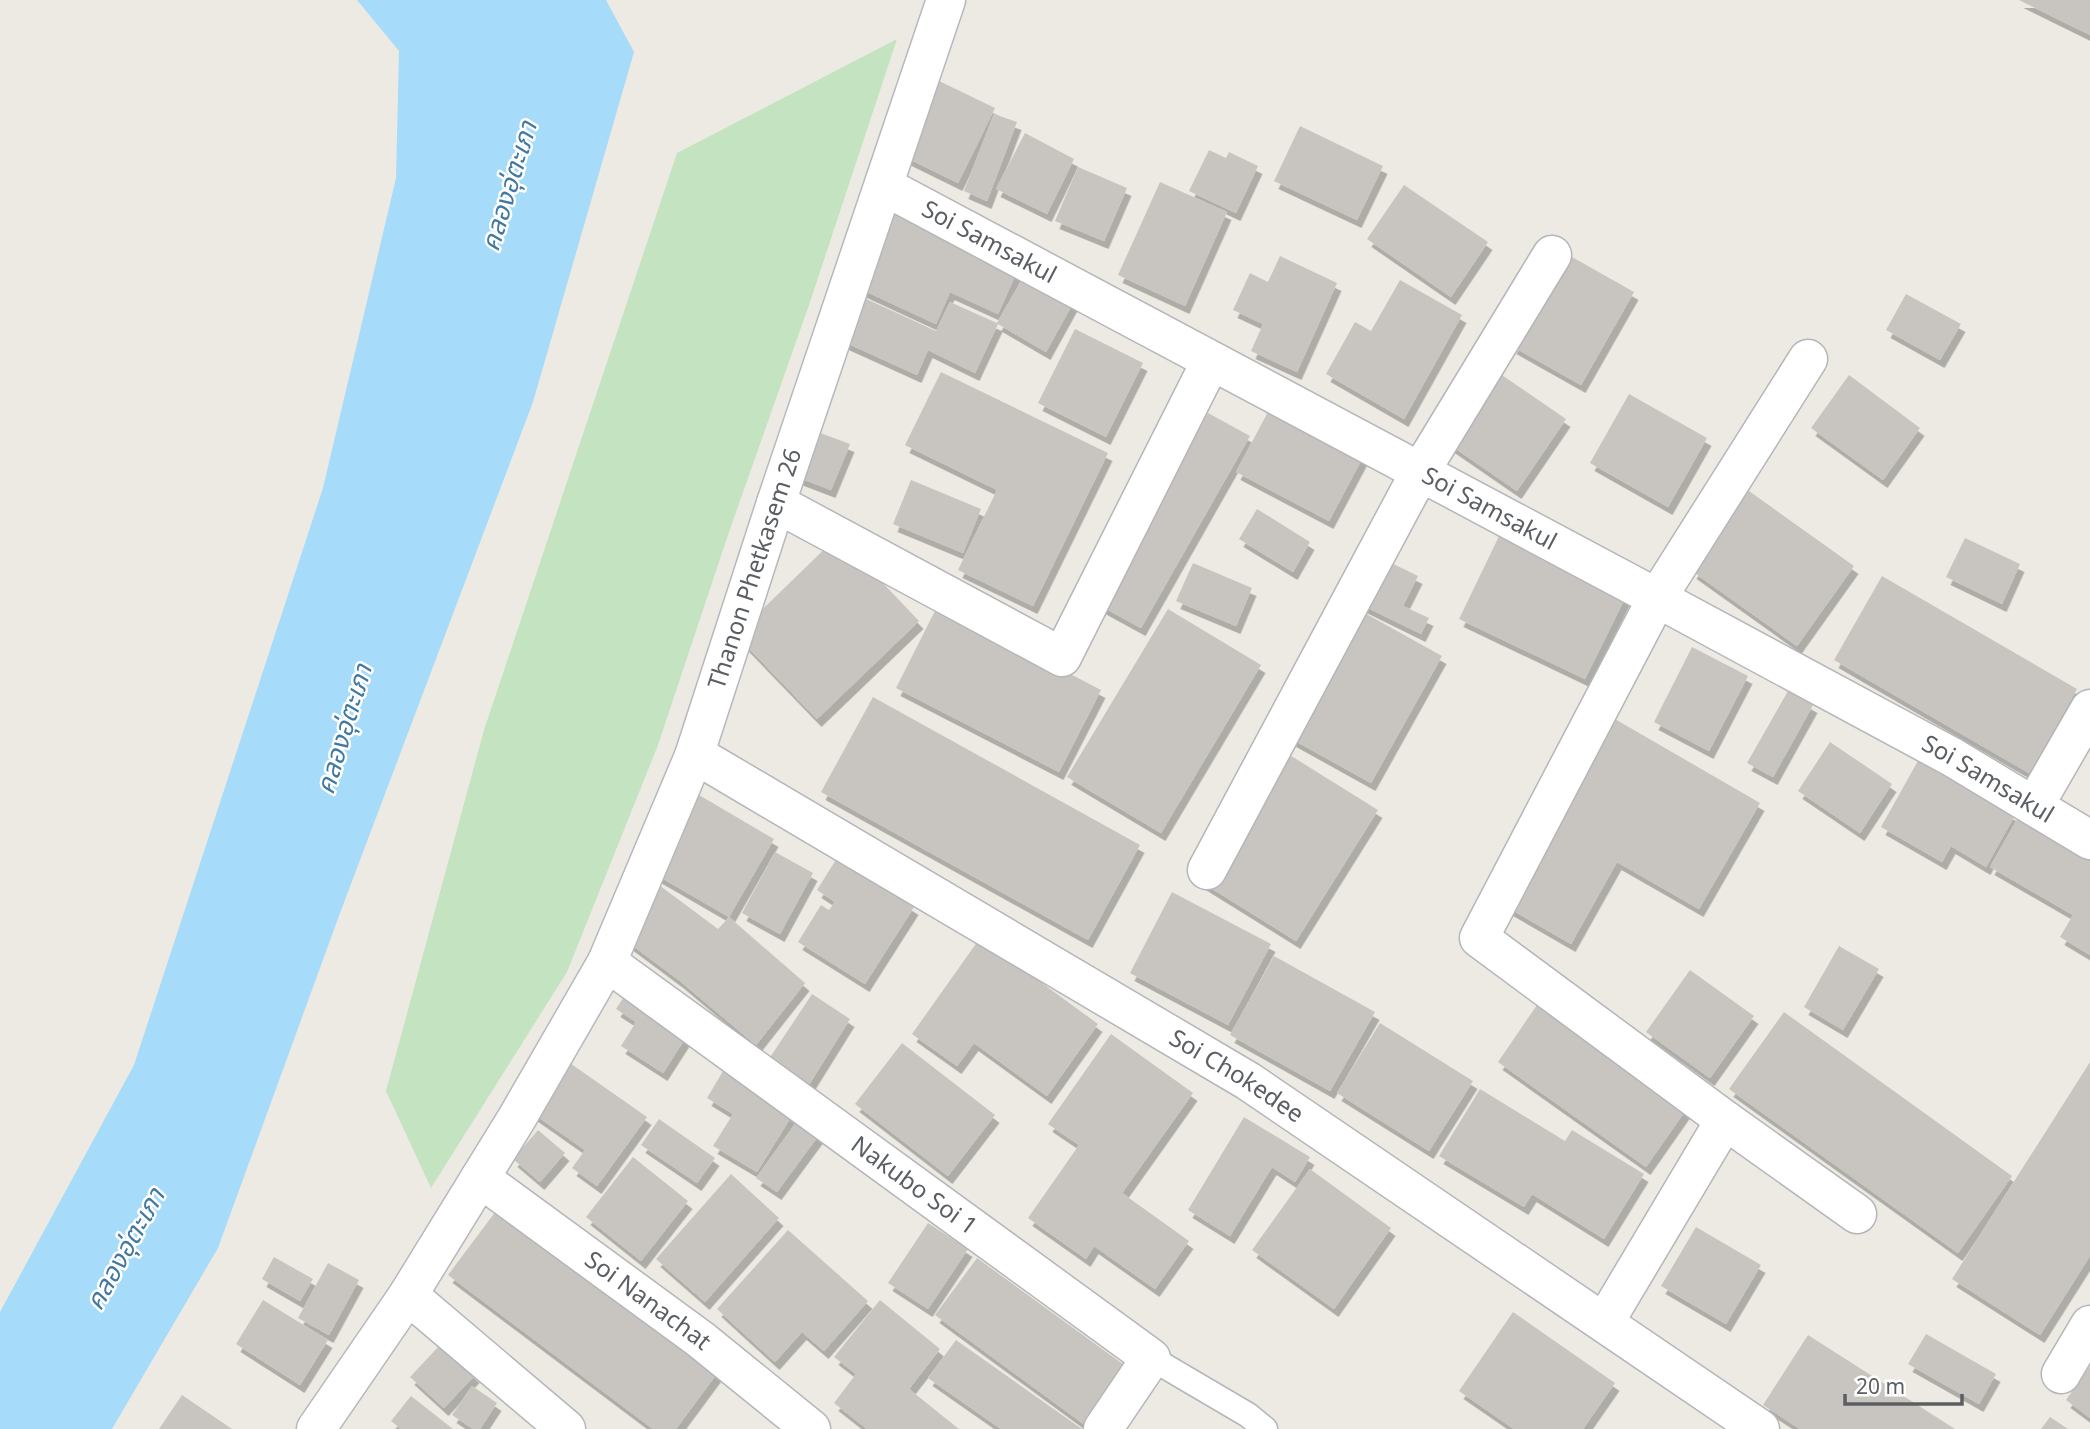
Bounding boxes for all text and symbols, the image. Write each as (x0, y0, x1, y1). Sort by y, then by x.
water label: คลองอุ่ตะเภา (471, 115, 545, 255)
street label: Soi Samsakul (917, 191, 1063, 290)
street label: Thanon Phetkasem 26 (699, 444, 808, 693)
street label: Soi Samsakul (1417, 458, 1563, 557)
water label: คลองอุ่ตะเภา (306, 658, 380, 798)
street label: Soi Samsakul (1917, 726, 2061, 830)
street label: Soi Chokedee (1164, 1020, 1311, 1129)
street label: Nakubo Soi 1 (845, 1127, 985, 1242)
water label: คลองอุ่ตะเภา (76, 1180, 173, 1316)
street label: Soi Nanachat (579, 1242, 719, 1357)
scale bar (1845, 1362, 1962, 1406)
text: 20 m (1856, 1372, 1905, 1400)

